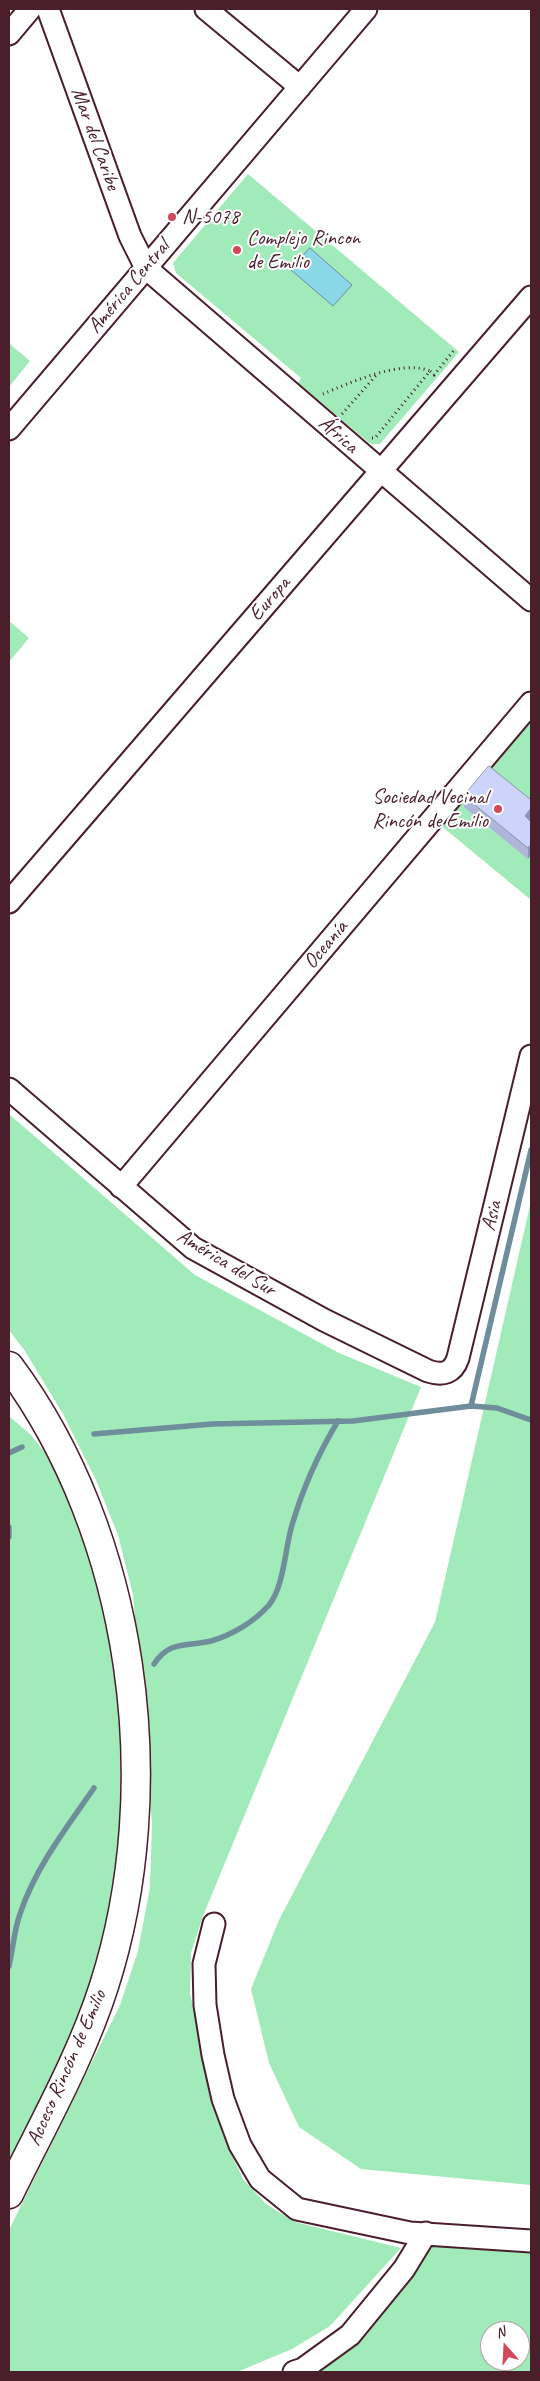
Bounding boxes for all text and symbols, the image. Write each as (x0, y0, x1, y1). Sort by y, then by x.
street label: Mar del Caribe (65, 84, 125, 194)
place label: N-5078 (182, 204, 239, 230)
marker: N-5078 (166, 211, 178, 223)
place label: Complejo Rincon de Emilio (247, 225, 360, 275)
street label: América Central (83, 235, 175, 339)
marker: Complejo Rincon de Emilio (231, 244, 243, 256)
street label: África (313, 411, 363, 459)
street label: Europa (244, 572, 296, 626)
place label: Sociedad Vecinal Rincón de Emilio (372, 784, 488, 834)
marker: Sociedad Vecinal Rincón de Emilio (492, 803, 504, 815)
street label: Oceanía (298, 916, 354, 974)
street label: Asia (476, 1198, 508, 1234)
street label: América del Sur (172, 1224, 280, 1302)
street label: Acceso Rincón de Emilio (21, 1986, 113, 2150)
north arrow (480, 2321, 530, 2371)
text: N (493, 2323, 507, 2342)

